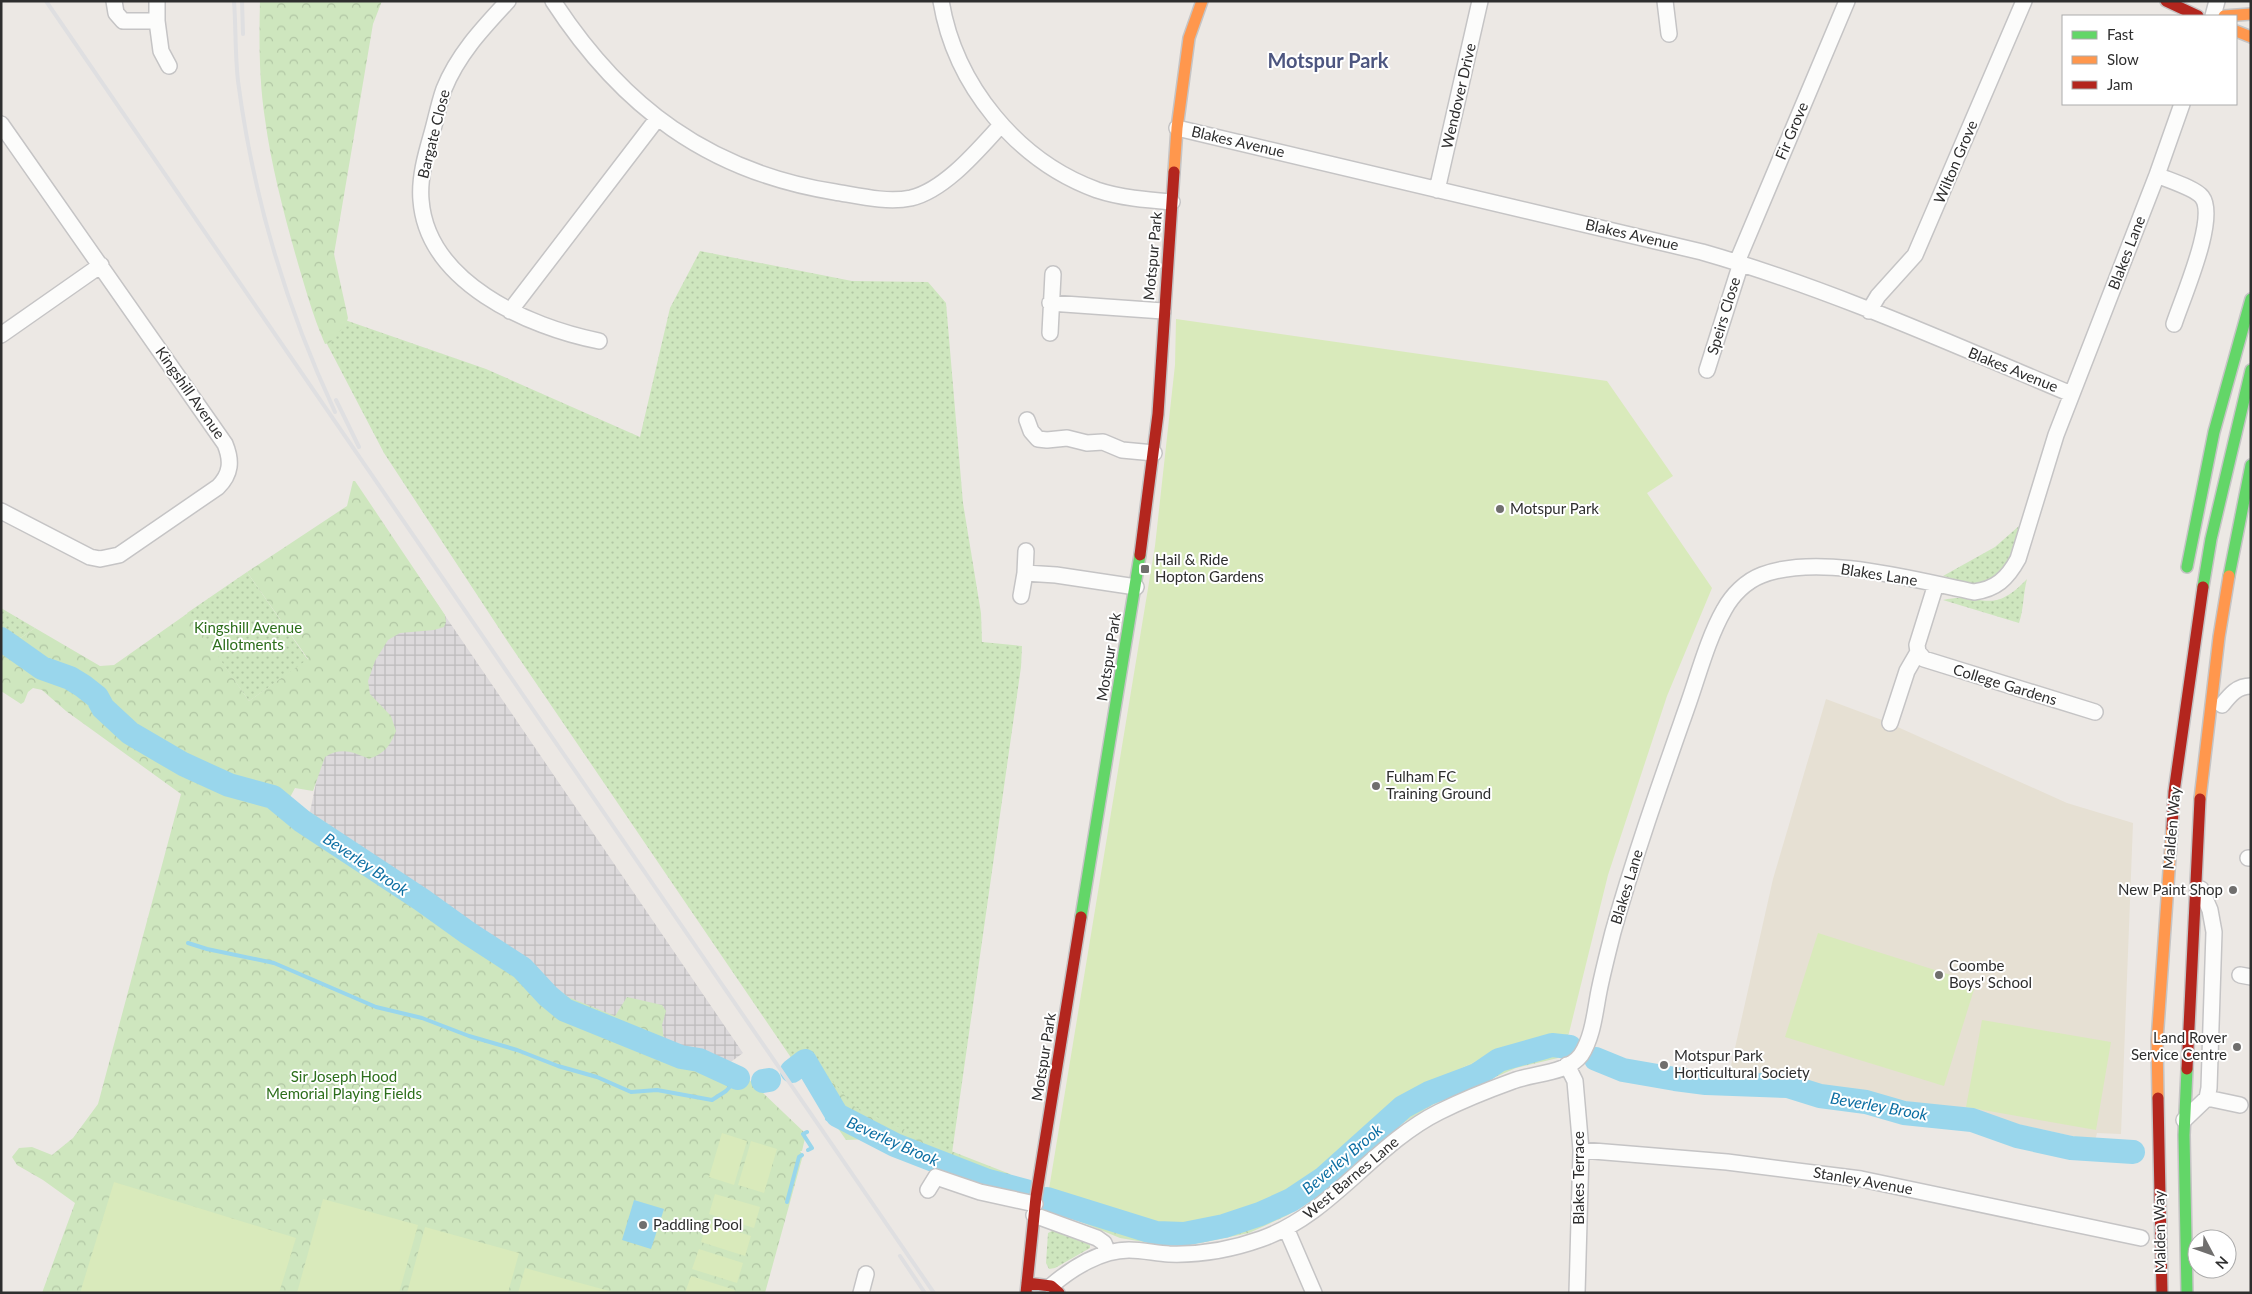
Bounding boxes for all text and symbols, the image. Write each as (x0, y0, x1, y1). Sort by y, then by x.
legend (2062, 15, 2237, 105)
text: Fast (2107, 25, 2134, 43)
street label: Wendover Drive (1437, 41, 1479, 150)
district label: Motspur Park (1267, 48, 1389, 72)
text: Slow (2107, 50, 2139, 68)
text: Jam (2107, 75, 2133, 93)
street label: Bargate Close (413, 87, 453, 180)
street label: Fir Grove (1771, 99, 1811, 162)
street label: Wilton Grove (1930, 117, 1981, 206)
street label: Blakes Avenue (1190, 122, 1287, 161)
street label: Motspur Park (1139, 210, 1165, 301)
street label: Blakes Lane (2104, 213, 2148, 292)
street label: Blakes Avenue (1584, 215, 1681, 254)
street label: Speirs Close (1703, 275, 1743, 357)
street label: Kingshill Avenue (152, 343, 229, 442)
street label: Blakes Avenue (1966, 343, 2061, 395)
place label: Motspur Park (1510, 499, 1599, 517)
marker: Motspur Park (1494, 503, 1506, 515)
place label: Hail & Ride Hopton Gardens (1155, 550, 1264, 585)
street label: Blakes Lane (1840, 559, 1919, 589)
marker: Hail & Ride Hopton Gardens (1139, 563, 1151, 575)
street label: Motspur Park (1092, 611, 1124, 702)
park label: Kingshill Avenue Allotments (194, 618, 302, 653)
street label: College Gardens (1951, 660, 2059, 708)
place label: Fulham FC Training Ground (1386, 767, 1491, 802)
marker: Fulham FC Training Ground (1370, 780, 1382, 792)
street label: Malden Way (2158, 786, 2184, 870)
water label: Beverley Brook (320, 828, 413, 899)
street label: Blakes Lane (1606, 847, 1646, 926)
place label: New Paint Shop (2118, 880, 2223, 898)
marker: New Paint Shop (2227, 884, 2239, 896)
place label: Coombe Boys' School (1949, 956, 2032, 991)
marker: Coombe Boys' School (1933, 969, 1945, 981)
street label: Motspur Park (1027, 1011, 1059, 1102)
place label: Land Rover Service Centre (2131, 1028, 2228, 1063)
marker: Land Rover Service Centre (2231, 1041, 2243, 1053)
place label: Motspur Park Horticultural Society (1674, 1046, 1810, 1081)
marker: Motspur Park Horticultural Society (1658, 1059, 1670, 1071)
park label: Sir Joseph Hood Memorial Playing Fields (266, 1067, 422, 1102)
water label: Beverley Brook (1829, 1088, 1930, 1123)
water label: Beverley Brook (844, 1112, 942, 1169)
water label: Beverley Brook (1298, 1119, 1386, 1198)
street label: Blakes Terrace (1569, 1131, 1587, 1225)
street label: West Barnes Lane (1299, 1132, 1402, 1222)
street label: Stanley Avenue (1812, 1162, 1914, 1198)
street label: Malden Way (2149, 1190, 2169, 1274)
place label: Paddling Pool (653, 1215, 742, 1233)
marker: Paddling Pool (637, 1219, 649, 1231)
north arrow (2187, 1229, 2237, 1279)
text: N (2212, 1253, 2232, 1273)

